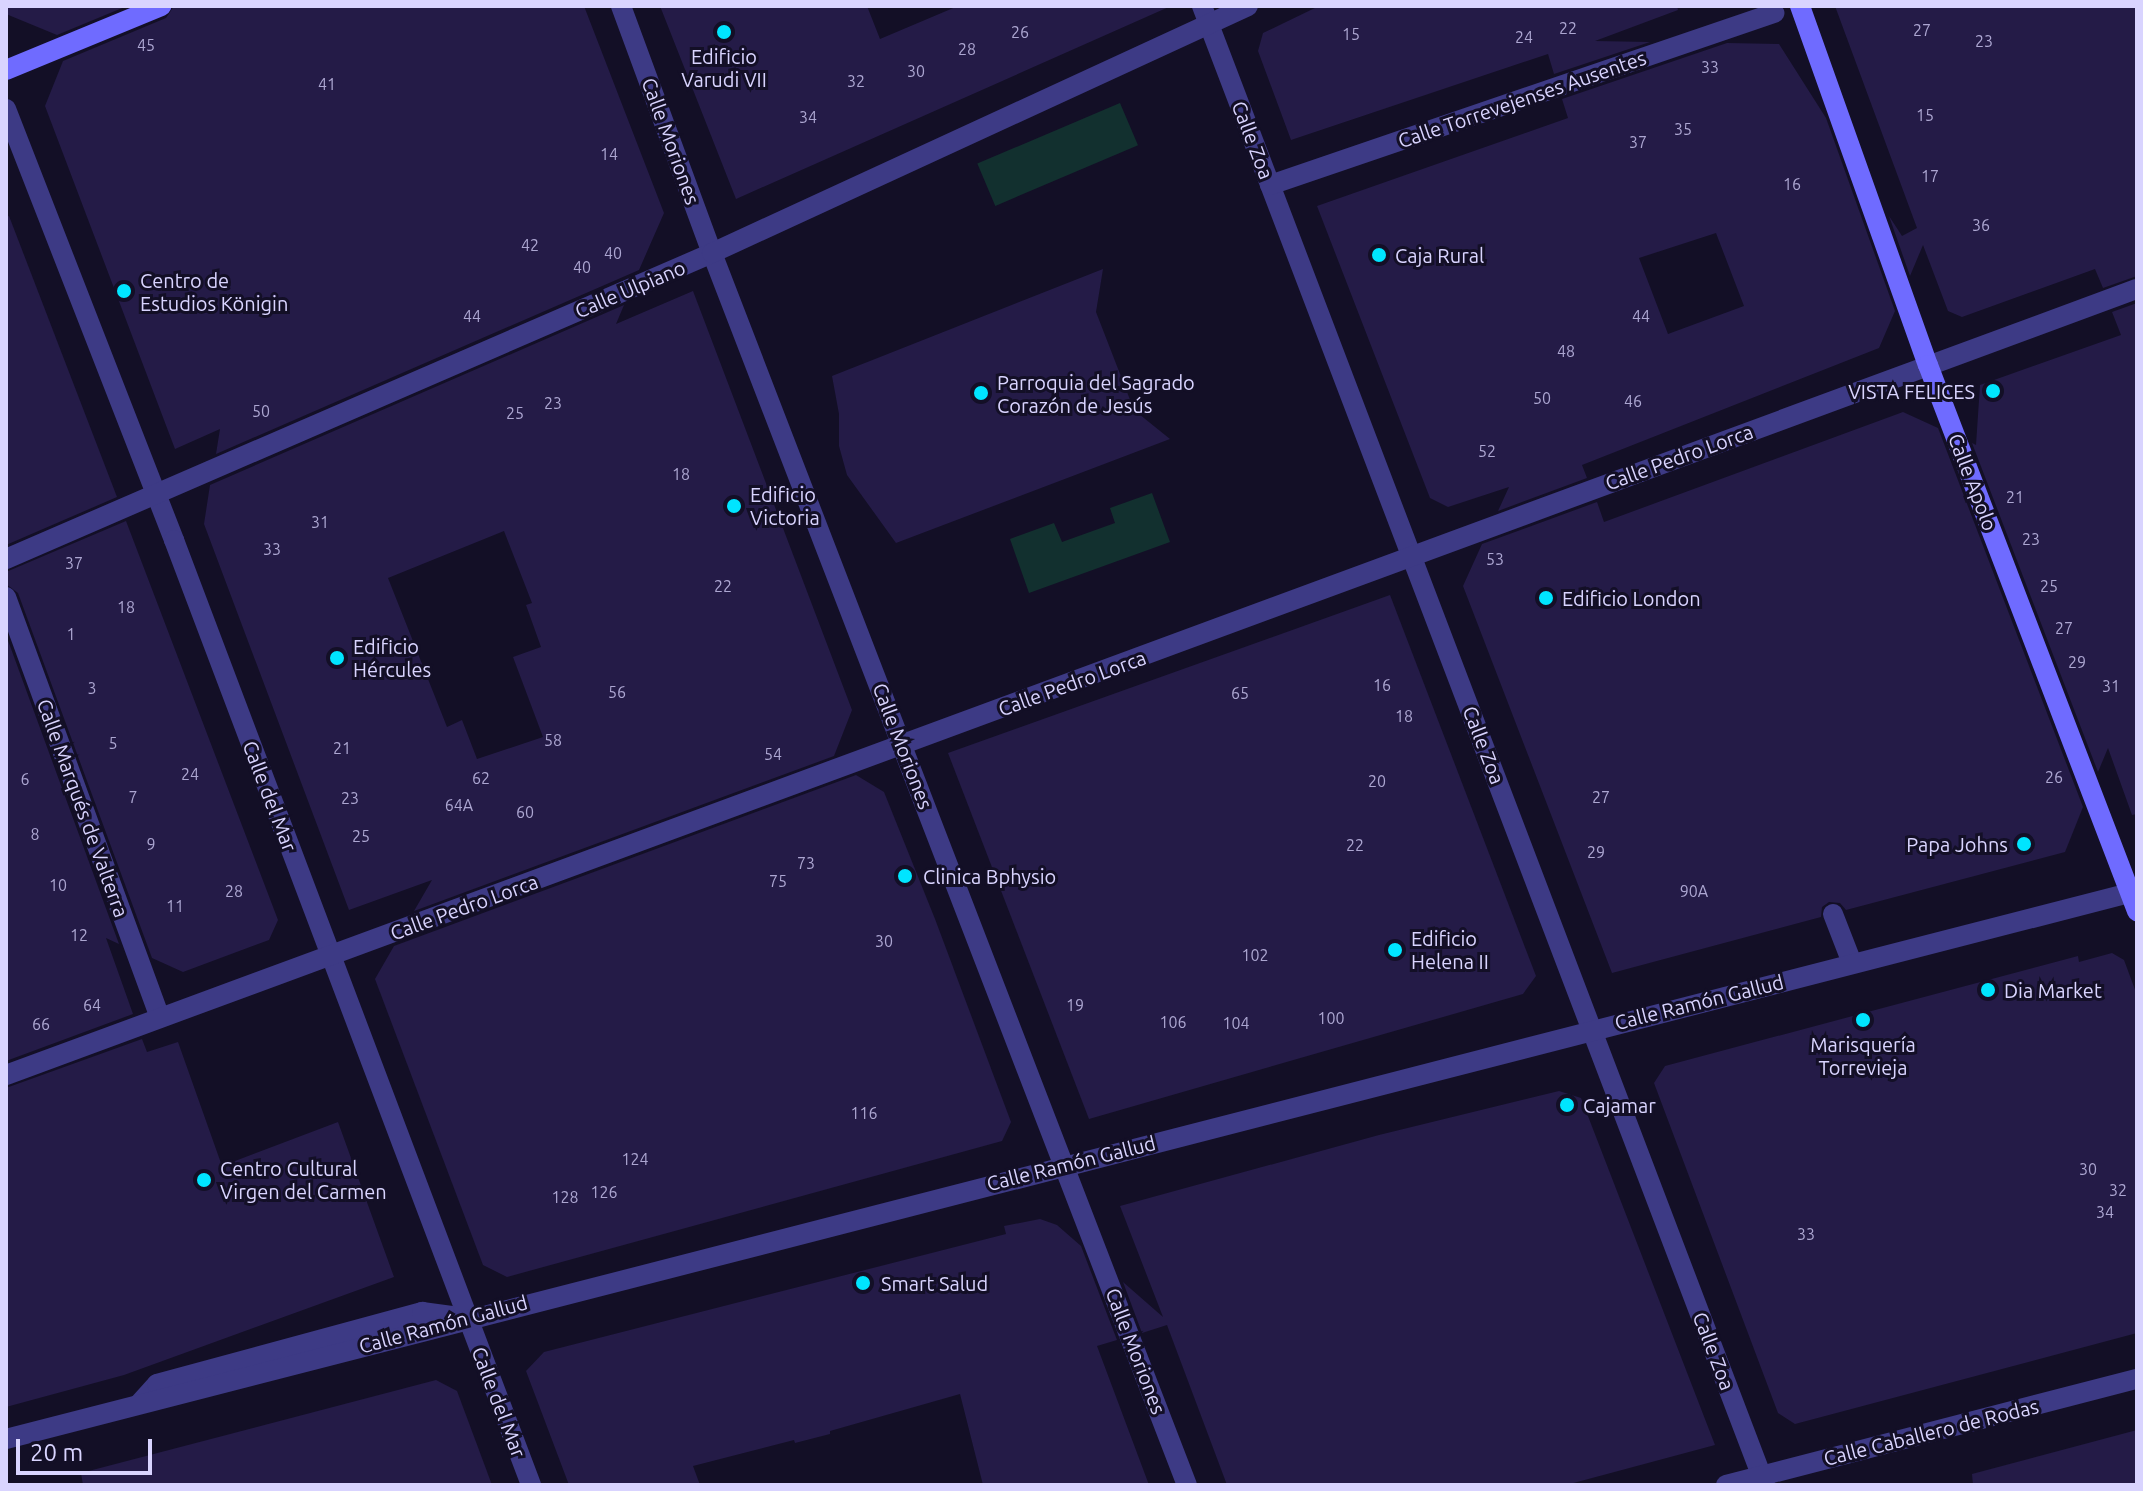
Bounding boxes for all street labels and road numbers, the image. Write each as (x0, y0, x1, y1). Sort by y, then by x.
street label: Calle Torrevejenses Ausentes (1395, 45, 1649, 153)
street label: Calle Moriones (637, 74, 705, 208)
street label: Calle Zoa (1227, 98, 1279, 182)
street label: Calle Ulpiano (571, 255, 689, 323)
street label: Calle Pedro Lorca (1602, 419, 1756, 495)
street label: Calle Apolo (1944, 430, 2002, 534)
street label: Calle Pedro Lorca (995, 645, 1149, 721)
street label: Calle Moriones (868, 680, 938, 812)
street label: Calle Marqués de Valterra (32, 695, 134, 921)
street label: Calle Zoa (1458, 703, 1510, 787)
street label: Calle del Mar (238, 737, 302, 855)
street label: Calle Pedro Lorca (387, 869, 541, 945)
street label: Calle Ramón Gallud (1612, 969, 1786, 1035)
street label: Calle Ramón Gallud (984, 1130, 1158, 1196)
street label: Calle Moriones (1101, 1285, 1171, 1417)
street label: Calle Ramón Gallud (356, 1290, 530, 1358)
street label: Calle Zoa (1688, 1309, 1740, 1393)
street label: Calle del Mar (467, 1343, 531, 1461)
street label: Calle Caballero de Rodas (1821, 1394, 2041, 1470)

